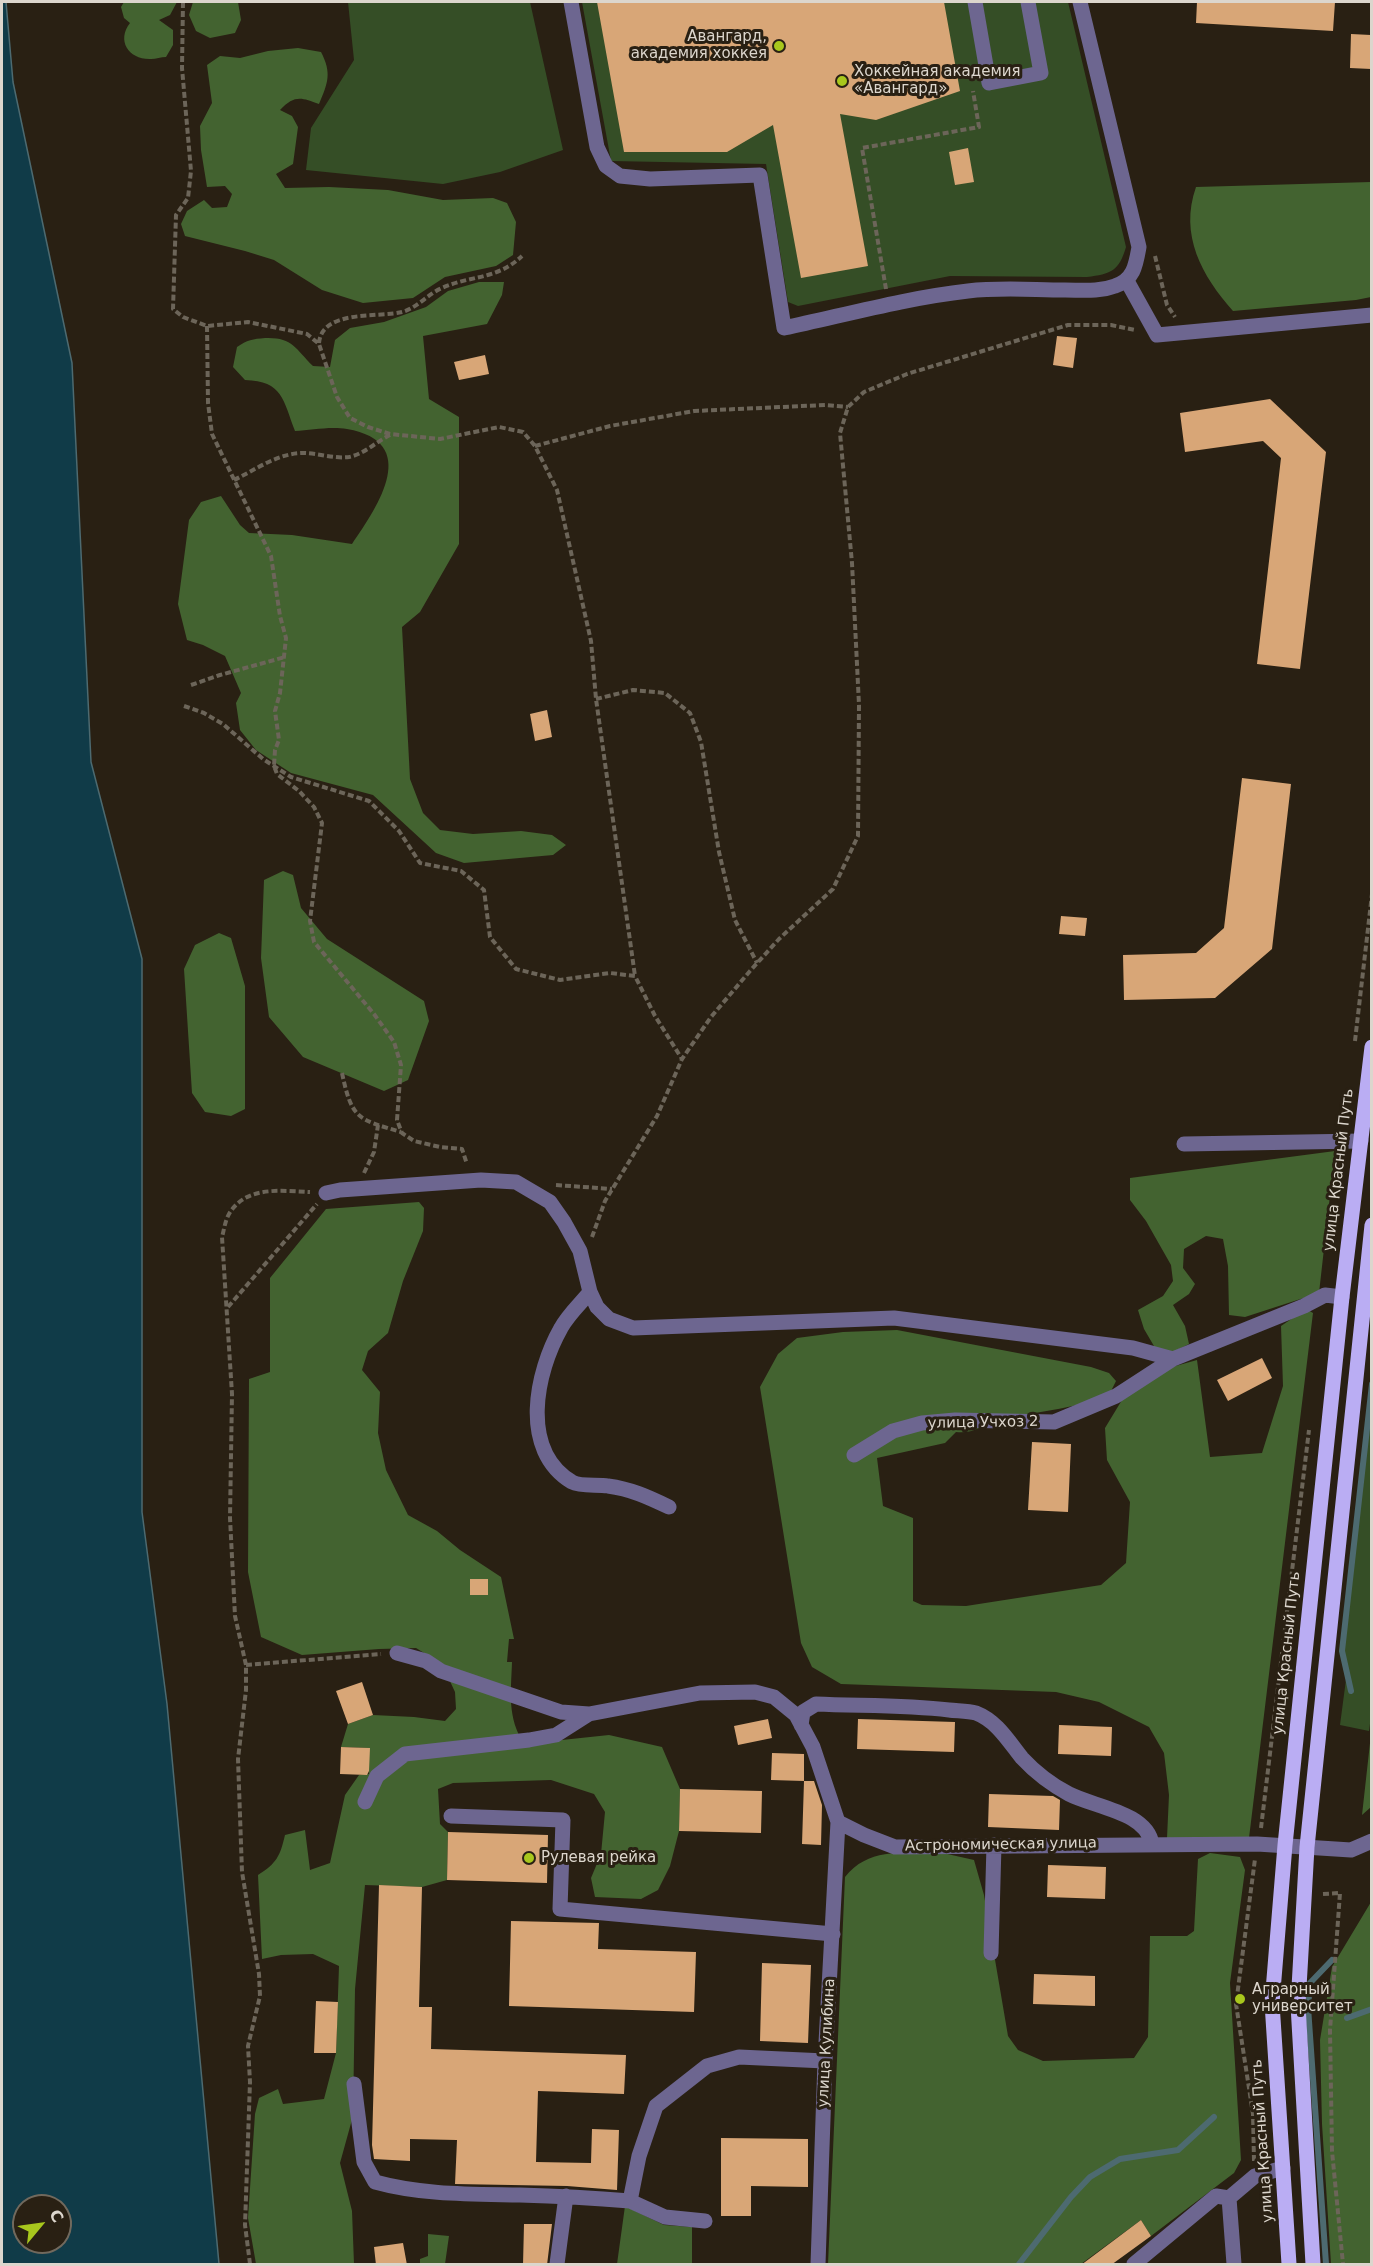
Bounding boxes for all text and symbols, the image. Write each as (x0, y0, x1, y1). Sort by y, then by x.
place label: Авангард, академия хоккея (631, 28, 767, 63)
marker: Авангард, академия хоккея (772, 39, 786, 53)
place label: Хоккейная академия «Авангард» (854, 63, 1020, 98)
marker: Хоккейная академия «Авангард» (835, 74, 849, 88)
street label: улица Красный Путь (1320, 1088, 1358, 1252)
street label: улица Учхоз 2 (927, 1413, 1039, 1433)
street label: улица Красный Путь (1269, 1571, 1305, 1735)
street label: Астрономическая улица (905, 1834, 1097, 1856)
place label: Рулевая рейка (541, 1849, 656, 1867)
marker: Рулевая рейка (522, 1851, 536, 1865)
street label: улица Кулибина (815, 1978, 839, 2108)
place label: Аграрный университет (1252, 1981, 1353, 2016)
marker: Аграрный университет (1233, 1992, 1247, 2006)
street label: улица Красный Путь (1248, 2059, 1278, 2223)
north arrow (12, 2194, 72, 2254)
text: С (45, 2206, 68, 2226)

